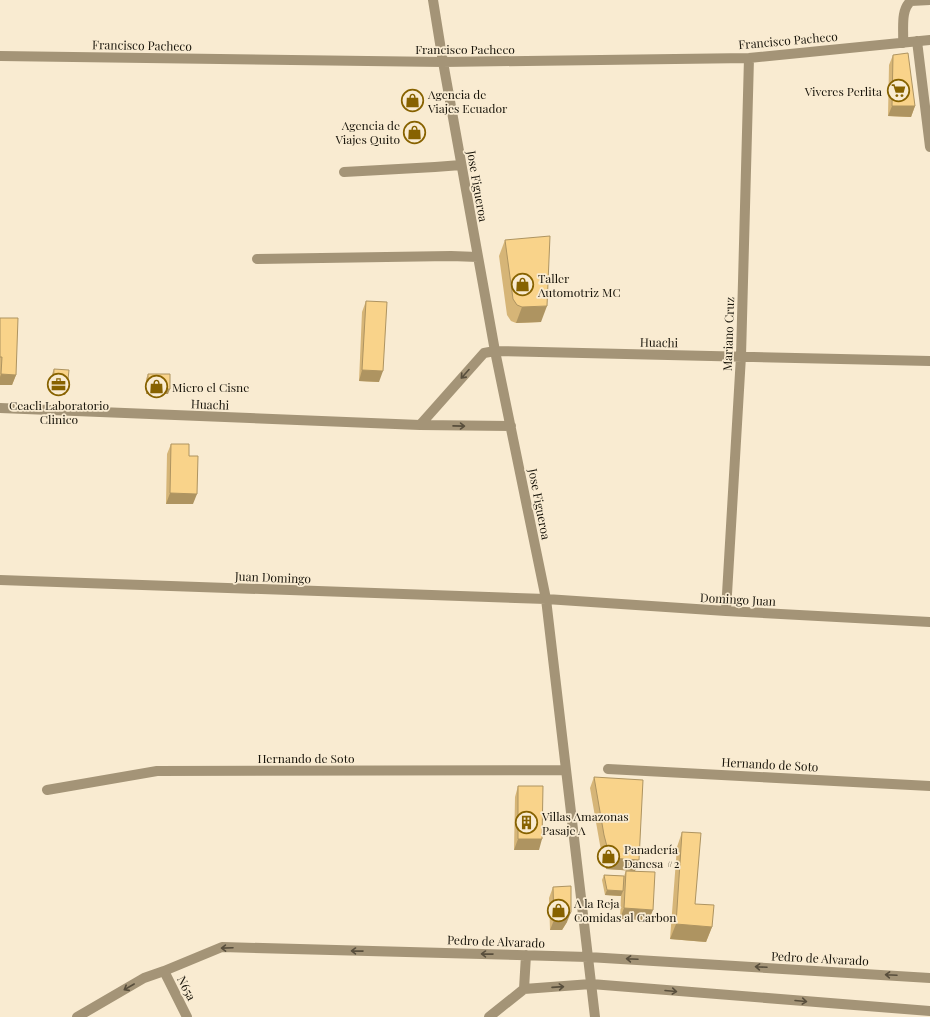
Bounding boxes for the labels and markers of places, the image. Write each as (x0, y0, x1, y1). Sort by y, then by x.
supermarket icon: Viveres Perlita (885, 78, 911, 104)
place label: Viveres Perlita (804, 83, 882, 99)
place label: Agencia de Viajes Ecuador (427, 86, 508, 116)
shop icon: Agencia de Viajes Ecuador (399, 88, 425, 114)
place label: Agencia de Viajes Quito (334, 117, 400, 147)
shop icon: Agencia de Viajes Quito (402, 119, 428, 145)
place label: Taller Automotriz MC (537, 270, 621, 300)
shop icon: Taller Automotriz MC (510, 272, 536, 298)
office icon: Ceacli Laboratorio Clinico (46, 371, 72, 397)
shop icon: Micro el Cisne (144, 374, 170, 400)
place label: Micro el Cisne (172, 379, 249, 395)
place label: Ceacli Laboratorio Clinico (9, 397, 109, 427)
place label: Villas Amazonas Pasaje A (541, 808, 629, 838)
building icon: Villas Amazonas Pasaje A (514, 810, 540, 836)
place label: Panadería Danesa #2 (624, 841, 680, 871)
shop icon: Panadería Danesa #2 (595, 843, 621, 869)
place label: A la Reja Comidas al Carbon (573, 895, 677, 925)
shop icon: A la Reja Comidas al Carbon (545, 897, 571, 923)

